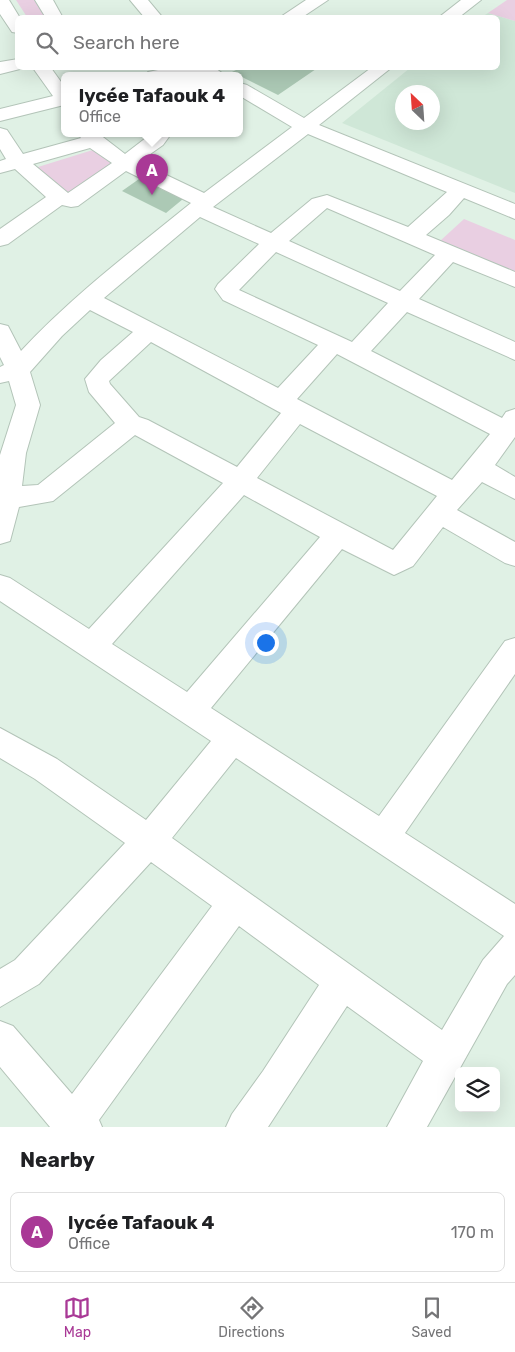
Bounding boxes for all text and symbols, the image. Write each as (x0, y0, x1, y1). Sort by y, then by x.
search box (15, 15, 500, 70)
icon: search (33, 29, 61, 57)
text: Search here (73, 31, 180, 54)
popup (61, 72, 243, 137)
text: lycée Tafaouk 4 (79, 84, 225, 107)
north arrow (395, 85, 440, 130)
text: Office (79, 107, 121, 126)
pin: A (136, 154, 168, 195)
your location (253, 630, 279, 656)
map controls (455, 1067, 500, 1112)
button: layers (455, 1067, 500, 1112)
text: Nearby (20, 1147, 95, 1172)
text: lycée Tafaouk 4 (68, 1211, 215, 1234)
text: A (31, 1223, 43, 1242)
text: 170 m (451, 1223, 494, 1242)
text: Office (68, 1234, 110, 1253)
tab: Map (63, 1294, 91, 1341)
tab: Directions (218, 1294, 285, 1341)
tab: Saved (412, 1294, 452, 1341)

